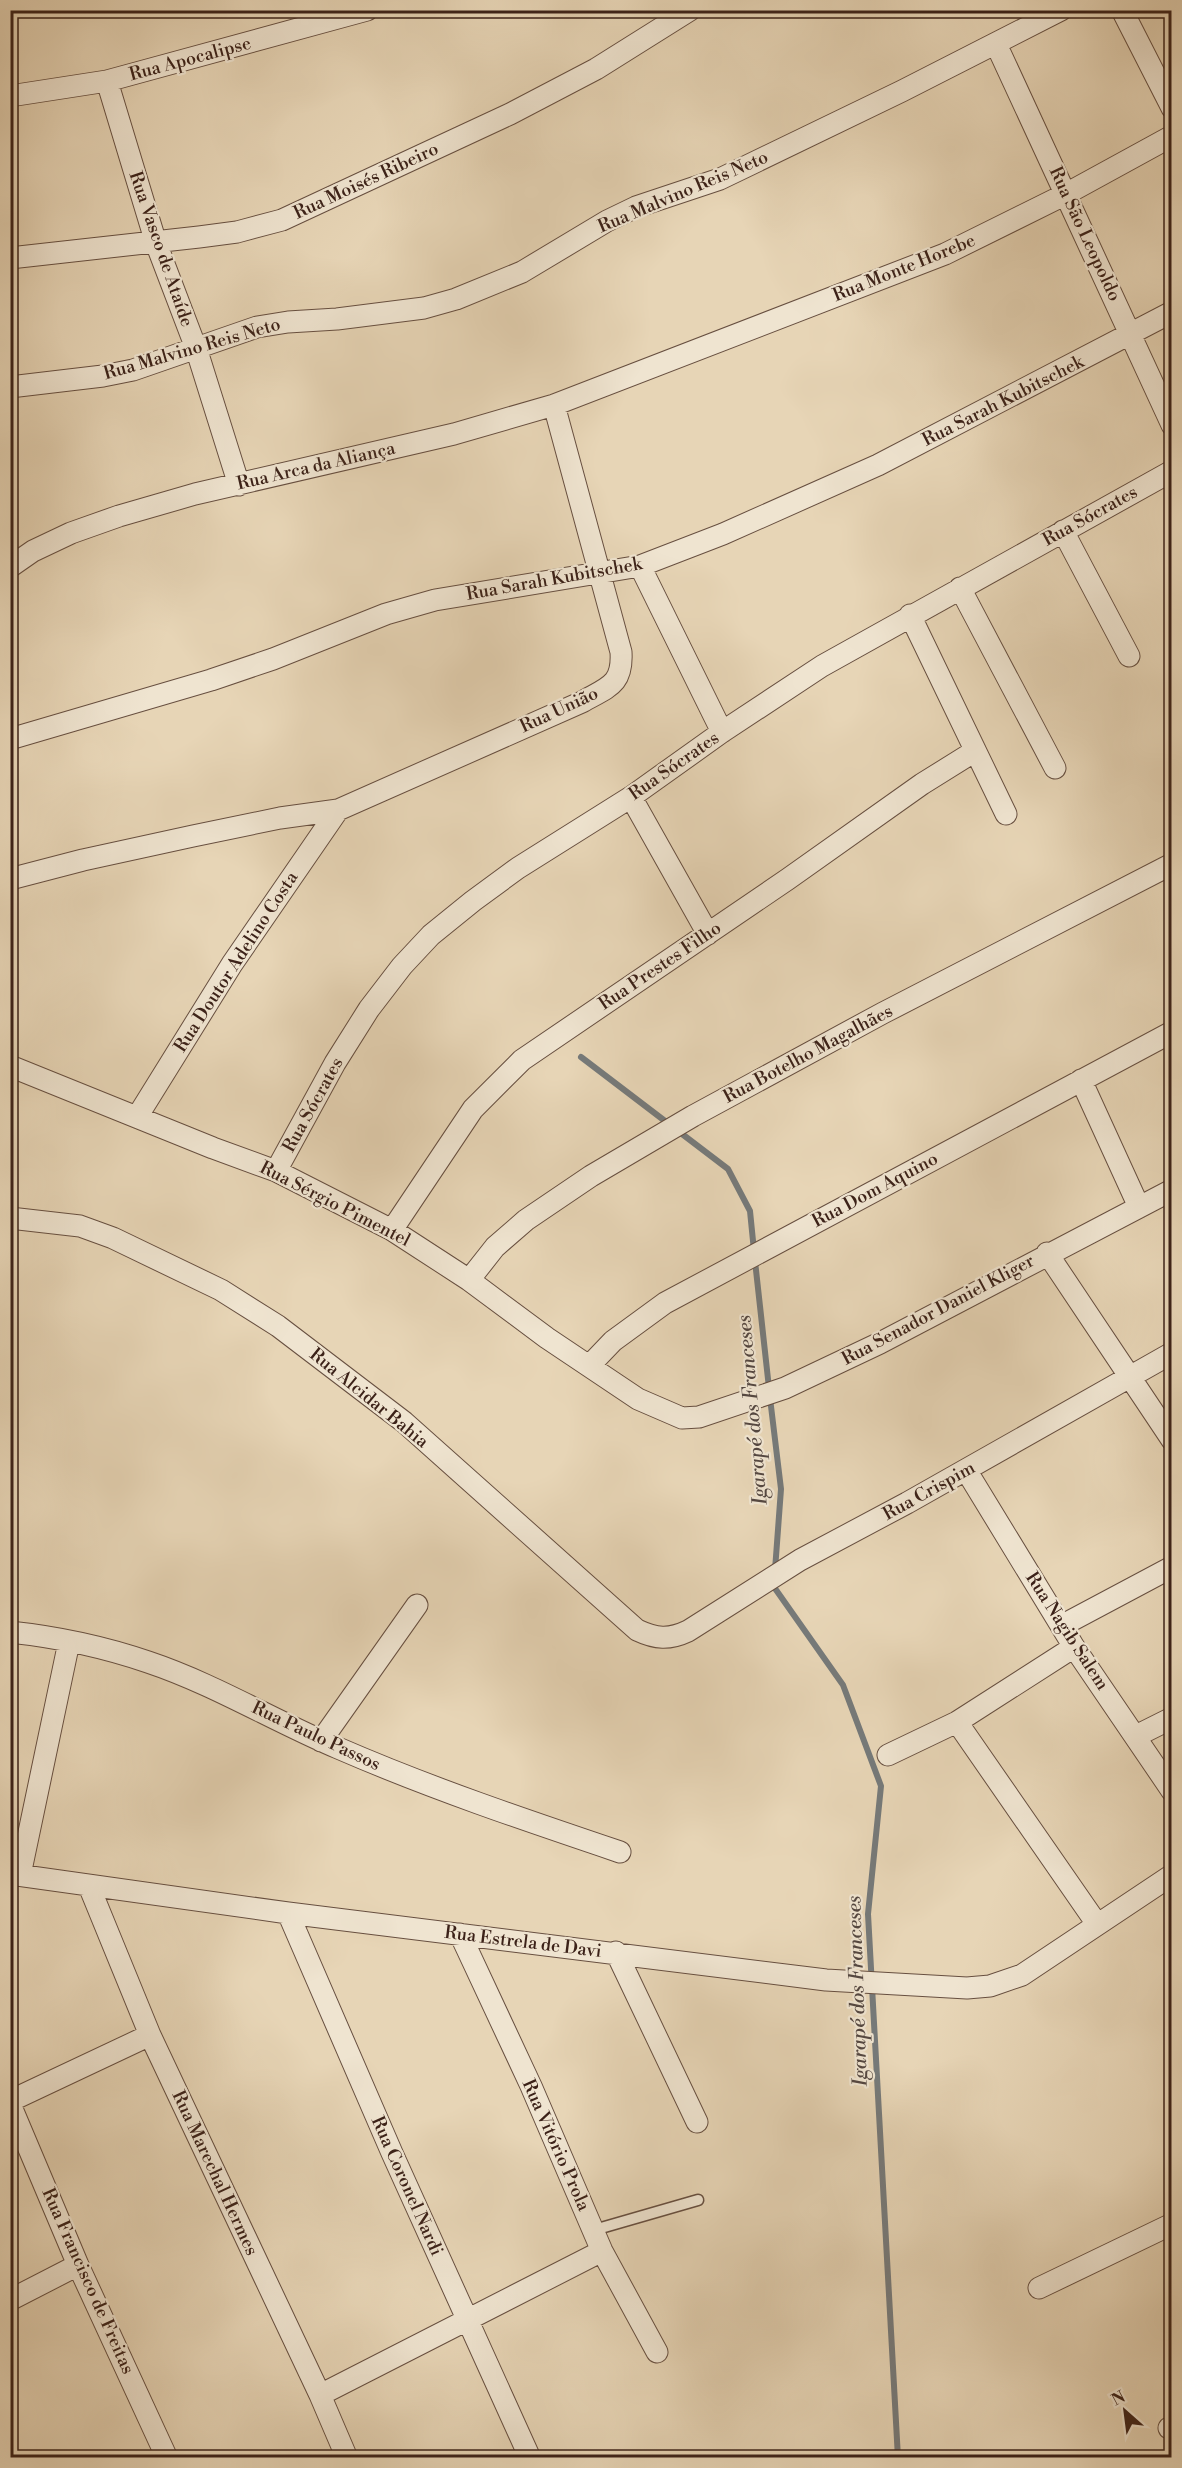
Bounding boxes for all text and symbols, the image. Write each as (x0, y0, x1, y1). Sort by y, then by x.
street label: Rua Apocalipse (127, 32, 253, 86)
street label: Rua Moisés Ribeiro (290, 137, 442, 225)
street label: Rua Malvino Reis Neto (594, 146, 772, 238)
street label: Rua São Leopoldo (1044, 163, 1126, 305)
street label: Rua Vasco de Ataíde (124, 168, 198, 330)
street label: Rua Monte Horebe (829, 229, 979, 307)
street label: Rua Malvino Reis Neto (101, 313, 283, 385)
street label: Rua Sarah Kubitschek (918, 350, 1089, 452)
street label: Rua Arca da Aliança (234, 436, 398, 495)
street label: Rua Sócrates (1038, 480, 1142, 552)
street label: Rua Sarah Kubitschek (464, 552, 645, 606)
street label: Rua União (516, 682, 602, 738)
street label: Rua Sócrates (624, 726, 724, 806)
street label: Rua Doutor Adelino Costa (169, 866, 304, 1057)
street label: Rua Prestes Filho (594, 916, 726, 1016)
street label: Rua Botelho Magalhães (719, 999, 897, 1109)
street label: Rua Sócrates (277, 1053, 349, 1157)
street label: Rua Dom Aquino (808, 1147, 942, 1233)
street label: Rua Sérgio Pimentel (256, 1156, 415, 1252)
street label: Rua Senador Daniel Kliger (838, 1249, 1038, 1371)
water label: Igarapé dos Franceses (732, 1313, 774, 1507)
street label: Rua Alcidar Bahia (305, 1343, 434, 1454)
street label: Rua Crispim (879, 1456, 979, 1526)
street label: Rua Nagib Salem (1020, 1567, 1114, 1695)
street label: Rua Paulo Passos (248, 1696, 384, 1776)
water label: Igarapé dos Franceses (842, 1895, 874, 2088)
street label: Rua Estrela de Davi (443, 1921, 603, 1963)
street label: Rua Vitório Prola (517, 2076, 596, 2215)
street label: Rua Marechal Hermes (167, 2087, 263, 2259)
street label: Rua Coronel Nardi (366, 2113, 448, 2259)
street label: Rua Francisco de Freitas (37, 2184, 139, 2378)
north arrow (1095, 2381, 1155, 2441)
text: N (1108, 2387, 1129, 2410)

